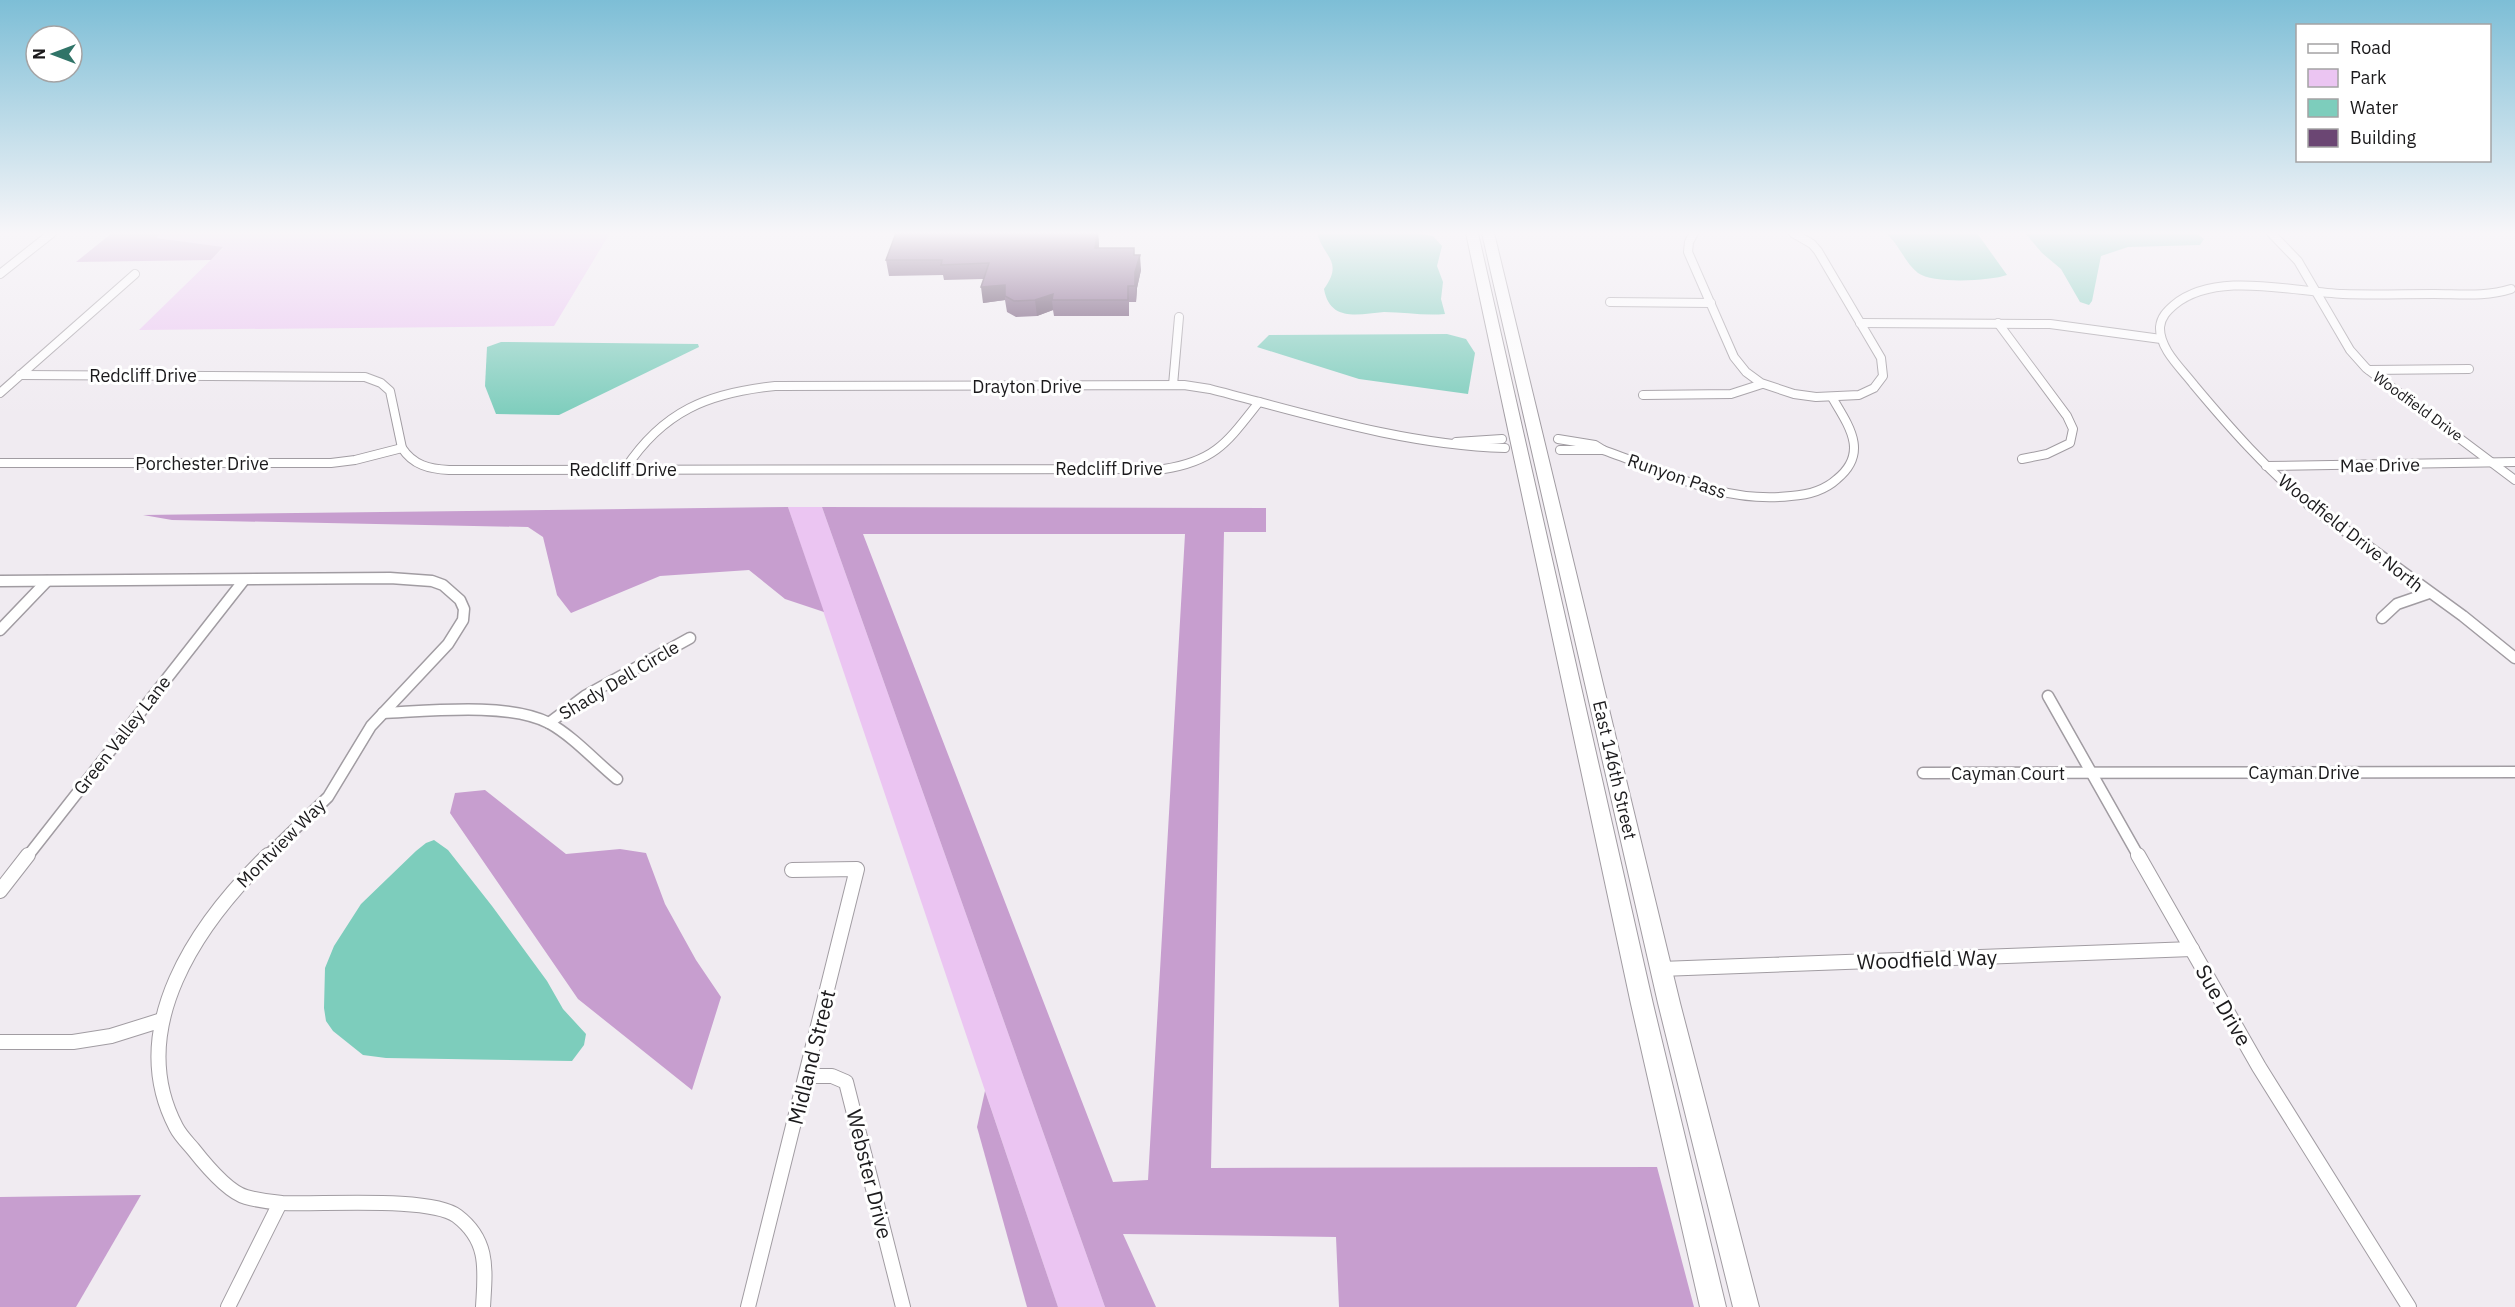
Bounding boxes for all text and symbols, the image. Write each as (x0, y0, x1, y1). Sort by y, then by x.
north arrow (24, 24, 84, 84)
legend (2296, 24, 2491, 162)
text: Road (2350, 36, 2391, 59)
text: N (29, 48, 49, 60)
text: Park (2350, 66, 2387, 89)
text: Water (2350, 96, 2399, 119)
text: Building (2350, 126, 2417, 149)
street label: Redcliff Drive (89, 364, 197, 387)
street label: Woodfield Drive (2369, 367, 2467, 445)
street label: Drayton Drive (972, 375, 1082, 398)
street label: Runyon Pass (1625, 448, 1729, 504)
street label: Porchester Drive (135, 452, 269, 475)
street label: Mae Drive (2340, 453, 2420, 477)
street label: Redcliff Drive (1055, 457, 1163, 480)
street label: Redcliff Drive (569, 458, 677, 481)
street label: Woodfield Drive North (2274, 469, 2428, 597)
street label: Shady Dell Circle (555, 635, 683, 725)
street label: Green Valley Lane (68, 671, 176, 799)
street label: East 146th Street (1588, 698, 1642, 842)
street label: Cayman Drive (2248, 761, 2360, 784)
street label: Cayman Court (1951, 762, 2065, 785)
street label: Montview Way (232, 794, 330, 892)
street label: Woodfield Way (1856, 943, 1998, 975)
street label: Sue Drive (2190, 959, 2258, 1051)
street label: Midland Street (781, 987, 841, 1127)
street label: Webster Drive (840, 1106, 900, 1242)

